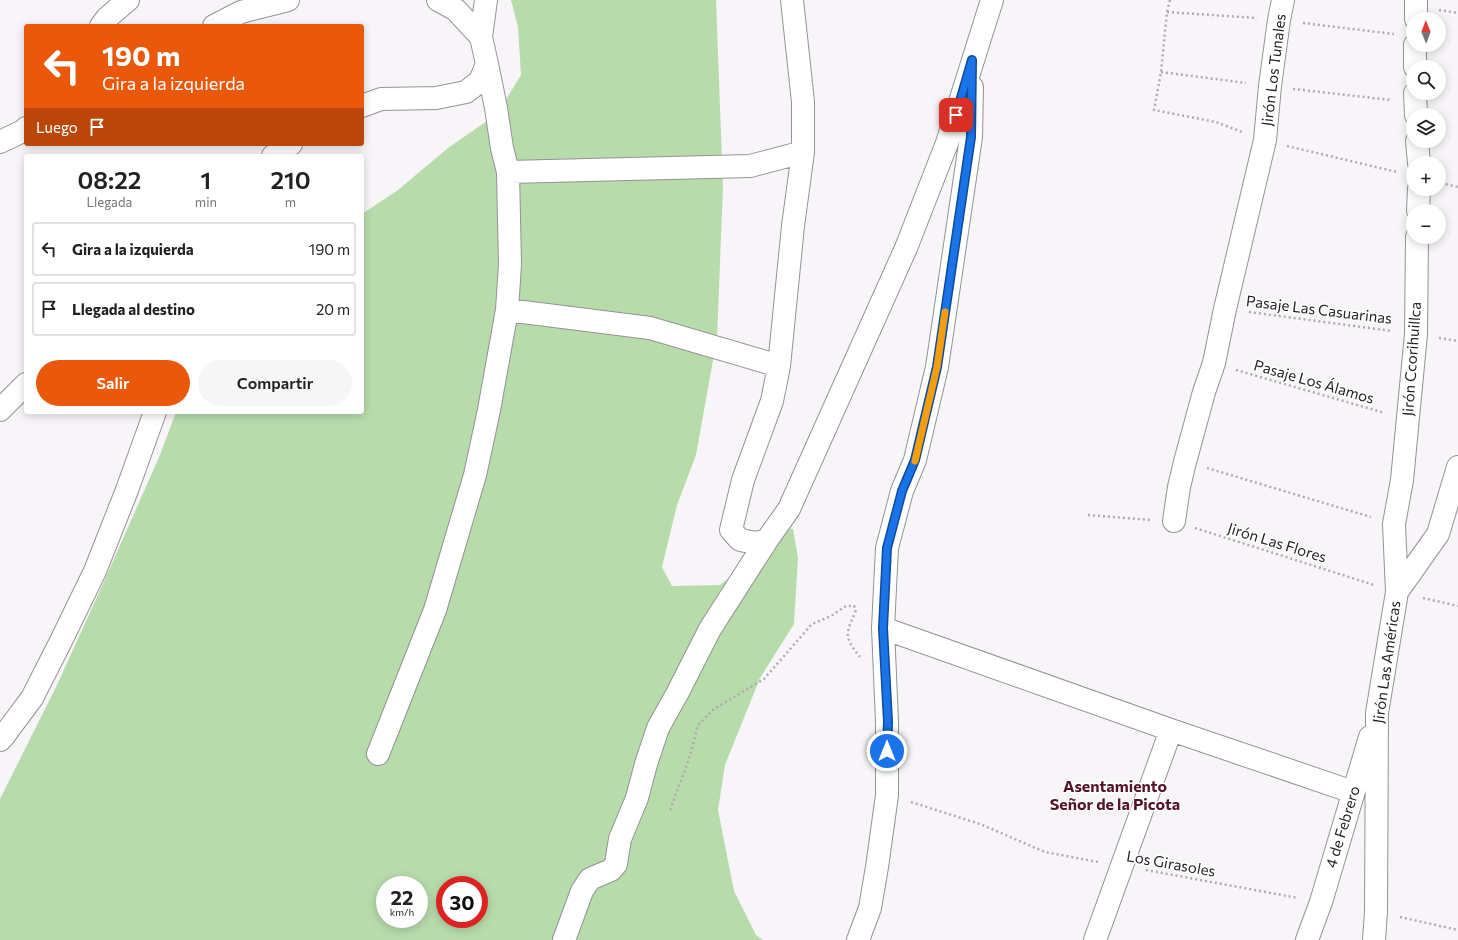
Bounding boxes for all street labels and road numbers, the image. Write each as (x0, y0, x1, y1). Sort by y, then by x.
street label: Jirón Los Tunales (1257, 12, 1289, 127)
street label: Pasaje Las Casuarinas (1245, 291, 1393, 327)
street label: Jirón Ccorihuillca (1398, 301, 1424, 417)
street label: Pasaje Los Álamos (1252, 354, 1377, 407)
street label: Jirón Las Flores (1226, 518, 1329, 566)
street label: Jirón Las Américas (1368, 599, 1404, 724)
street label: 4 de Febrero (1321, 784, 1363, 870)
street label: Los Girasoles (1125, 846, 1217, 880)

